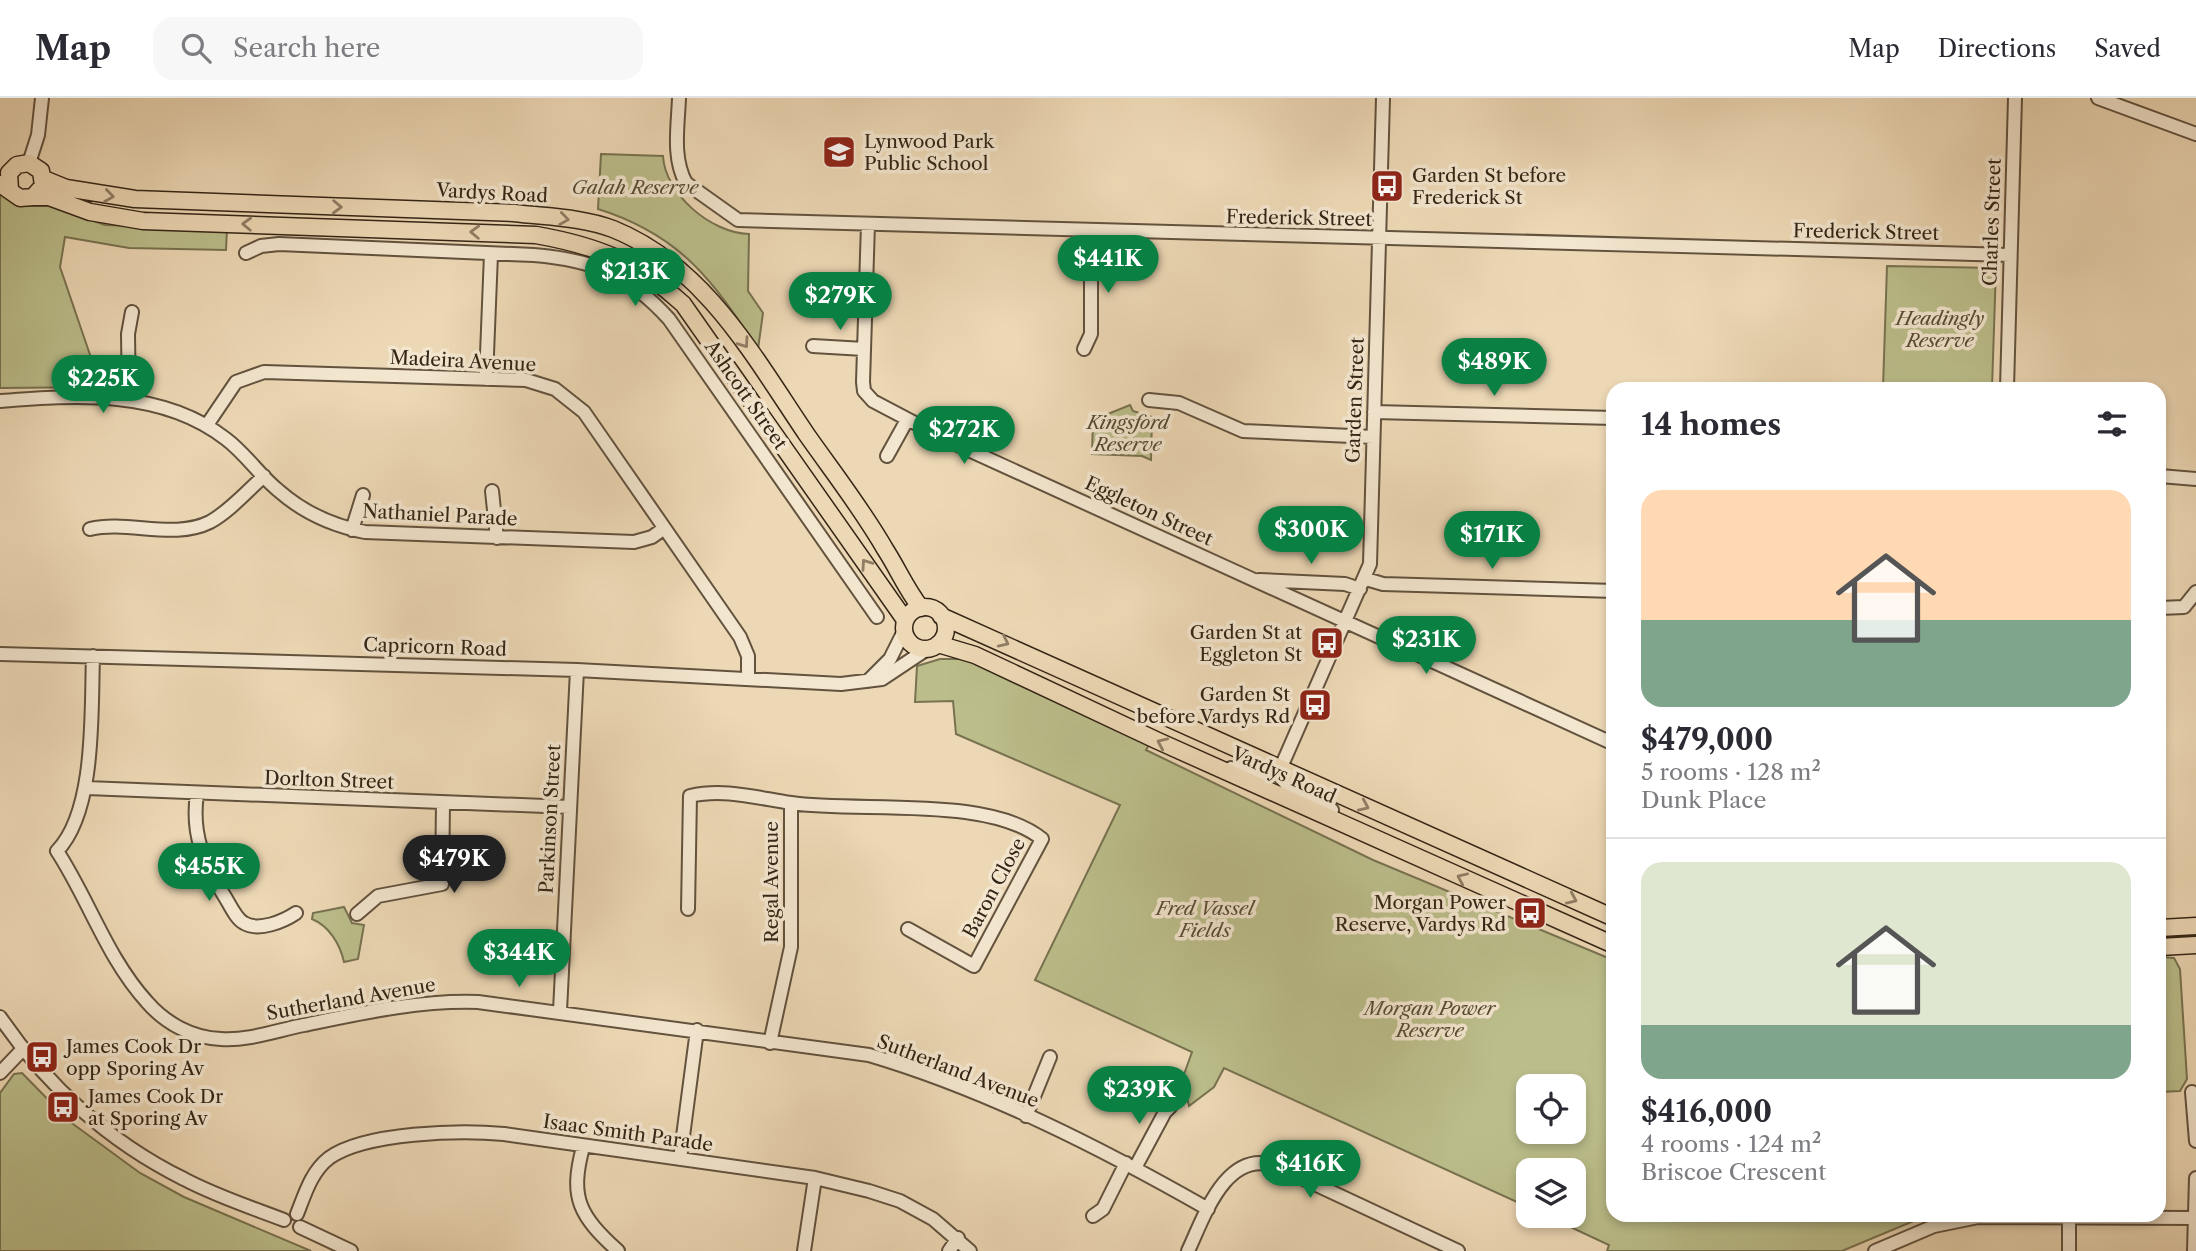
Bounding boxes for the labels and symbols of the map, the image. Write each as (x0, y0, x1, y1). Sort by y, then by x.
place label: Lynwood Park Public School (864, 130, 995, 175)
school or university icon: Lynwood Park Public School (820, 133, 858, 171)
street label: Charles Street (1978, 157, 2006, 286)
place label: Garden St before Frederick St (1412, 164, 1566, 209)
bus stop icon: Garden St before Frederick St (1368, 167, 1406, 205)
park label: Galah Reserve (572, 176, 699, 199)
street label: Vardys Road (435, 179, 549, 207)
one-way arrow (104, 189, 115, 204)
one-way arrow (331, 199, 342, 214)
street label: Frederick Street (1226, 205, 1373, 231)
one-way arrow (558, 211, 570, 226)
one-way arrow (241, 217, 252, 232)
street label: Frederick Street (1793, 219, 1940, 245)
one-way arrow (469, 224, 480, 239)
pin: $441K (1059, 236, 1157, 295)
pin: $213K (586, 248, 684, 308)
pin: $279K (791, 272, 889, 332)
park label: Headingly Reserve (1894, 307, 1985, 352)
street label: Ashcott Street (699, 335, 792, 454)
one-way arrow (736, 336, 749, 349)
street label: Garden Street (1341, 336, 1369, 463)
pin: $489K (1445, 338, 1543, 398)
street label: Madeira Avenue (389, 346, 537, 376)
pin: $225K (54, 356, 152, 415)
pin: $272K (915, 406, 1013, 466)
park label: Kingsford Reserve (1085, 411, 1171, 456)
street label: Eggleton Street (1081, 471, 1217, 551)
street label: Nathaniel Parade (362, 499, 518, 531)
pin: $300K (1262, 506, 1360, 566)
pin: $171K (1443, 512, 1541, 571)
one-way arrow (862, 559, 874, 572)
pin: $231K (1377, 616, 1475, 676)
place label: Garden St at Eggleton St (1190, 621, 1302, 666)
bus stop icon: Garden St at Eggleton St (1308, 624, 1346, 662)
street label: Capricorn Road (363, 633, 508, 661)
one-way arrow (997, 634, 1009, 648)
place label: Garden St before Vardys Rd (1137, 683, 1290, 728)
bus stop icon: Garden St before Vardys Rd (1296, 686, 1334, 724)
one-way arrow (1156, 737, 1169, 751)
street label: Vardys Road (1227, 741, 1340, 808)
street label: Parkinson Street (535, 743, 565, 894)
street label: Dorlton Street (264, 766, 395, 794)
one-way arrow (1357, 798, 1369, 812)
street label: Regal Avenue (760, 821, 783, 943)
street label: Baron Close (958, 834, 1030, 942)
pin: $479K (405, 836, 503, 895)
pin: $455K (160, 844, 258, 903)
one-way arrow (1456, 872, 1469, 886)
place label: Morgan Power Reserve, Vardys Rd (1335, 891, 1506, 936)
one-way arrow (1565, 891, 1577, 905)
bus stop icon: Morgan Power Reserve, Vardys Rd (1511, 894, 1549, 932)
park label: Fred Vassel Fields (1154, 897, 1256, 942)
pin: $344K (470, 930, 568, 989)
street label: Sutherland Avenue (265, 973, 437, 1025)
park label: Morgan Power Reserve (1363, 997, 1497, 1042)
street label: Sutherland Avenue (874, 1030, 1042, 1112)
place label: James Cook Dr opp Sporing Av (63, 1035, 205, 1080)
bus stop icon: James Cook Dr opp Sporing Av (23, 1038, 61, 1076)
pin: $239K (1090, 1066, 1188, 1126)
place label: James Cook Dr at Sporing Av (85, 1085, 223, 1130)
bus stop icon: James Cook Dr at Sporing Av (44, 1088, 82, 1126)
street label: Isaac Smith Parade (542, 1110, 714, 1156)
pin: $416K (1261, 1140, 1359, 1200)

